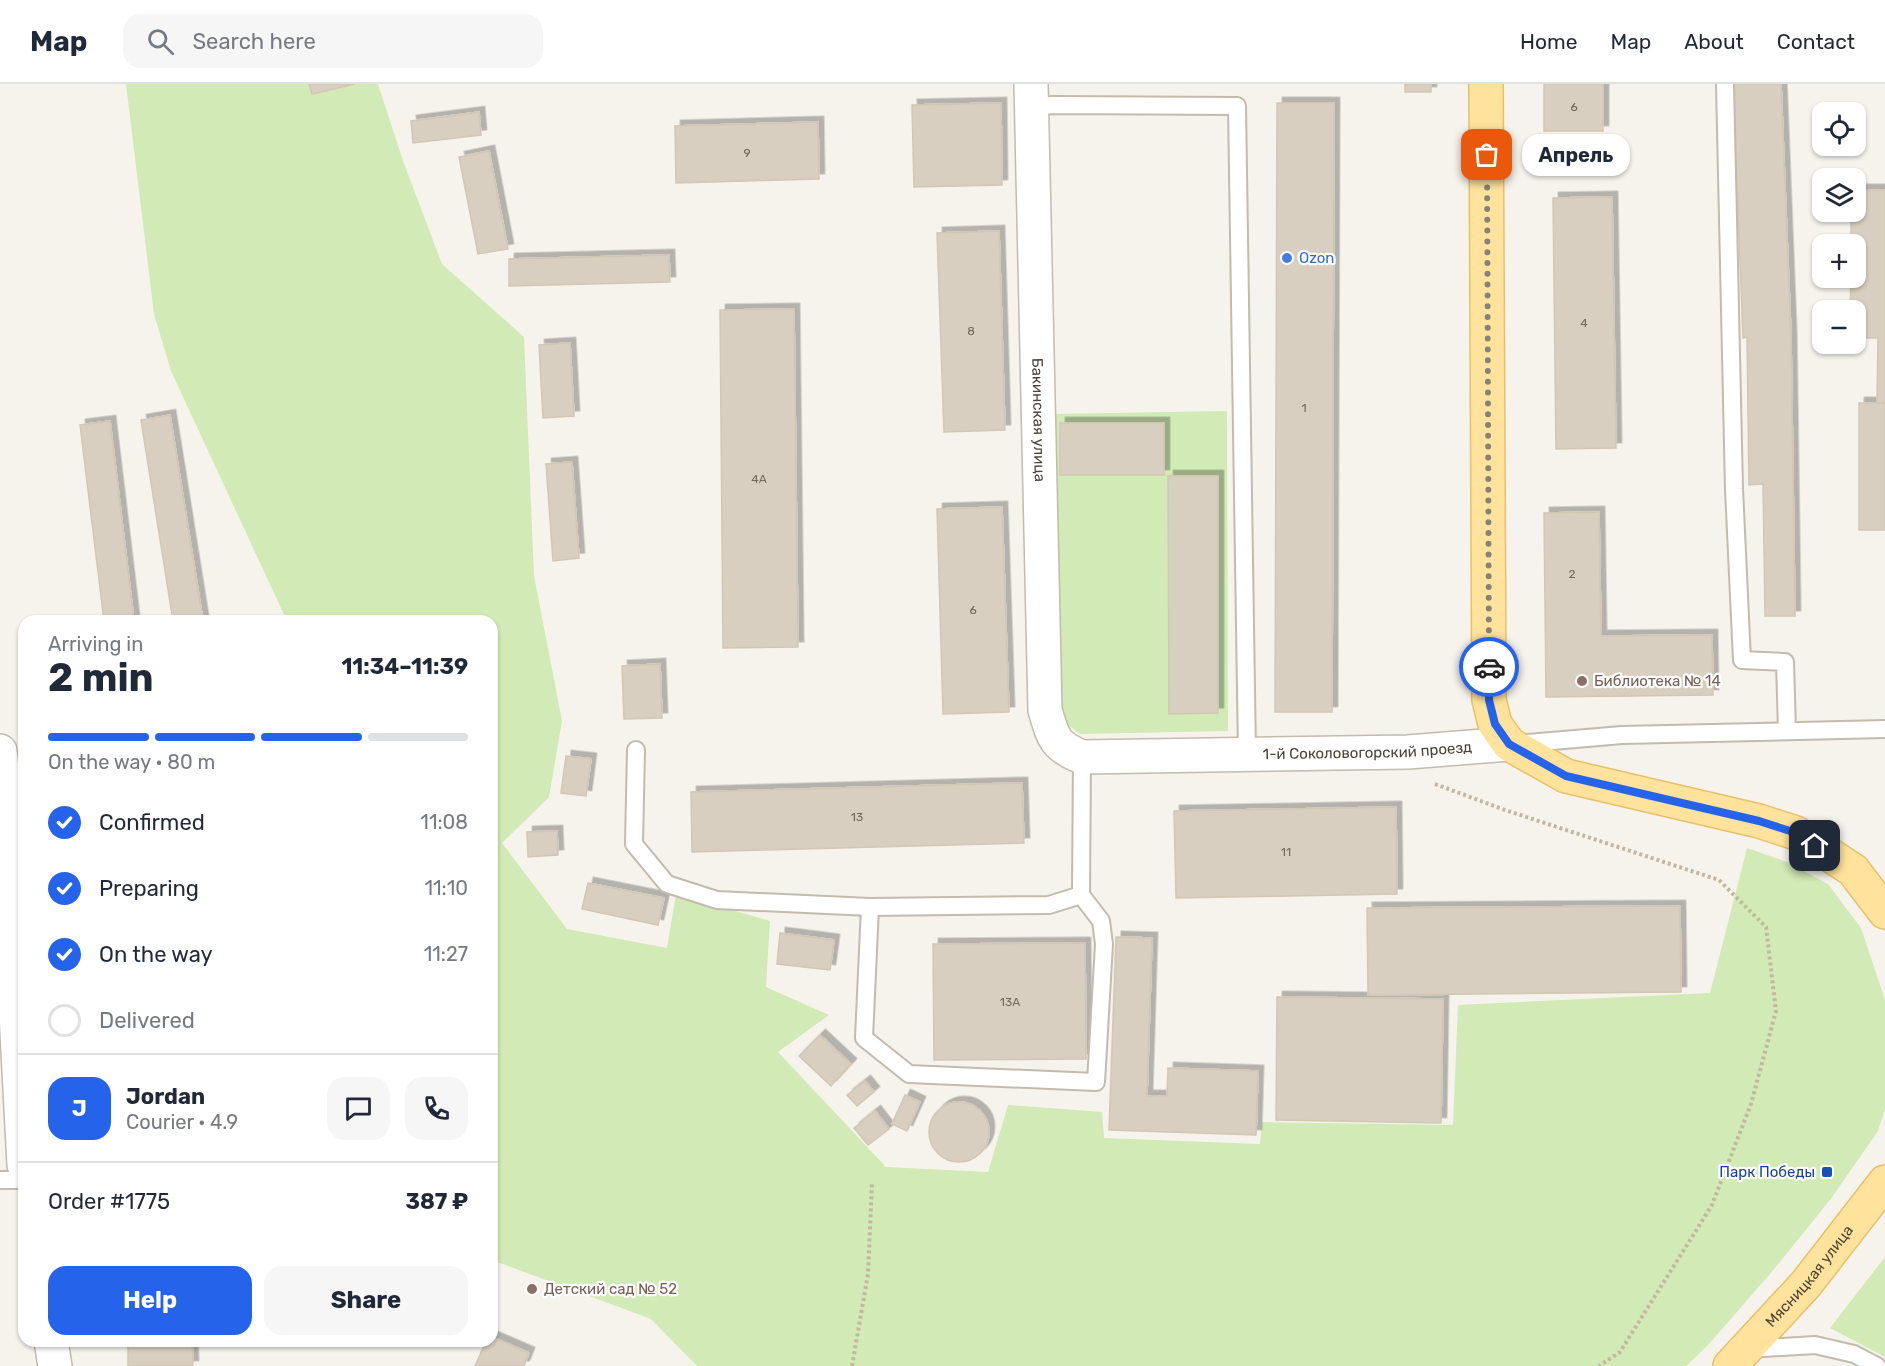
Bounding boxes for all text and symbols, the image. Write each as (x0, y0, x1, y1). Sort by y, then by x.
search box (123, 14, 543, 68)
text: Map (30, 25, 87, 58)
icon: search (144, 25, 177, 58)
text: Search here (192, 28, 316, 55)
text: Home (1520, 29, 1577, 54)
text: Map (1610, 29, 1651, 54)
text: About (1684, 29, 1744, 54)
text: Contact (1777, 29, 1855, 54)
house number: 6 (1570, 100, 1578, 114)
map controls (1812, 102, 1866, 354)
button: locate (1812, 102, 1866, 156)
pin (1461, 129, 1512, 180)
callout: Апрель (1523, 134, 1631, 176)
icon: bag (1470, 138, 1503, 171)
text: Апрель (1539, 143, 1614, 167)
house number: 9 (743, 146, 751, 160)
button: layers (1812, 168, 1866, 222)
button: + (1812, 234, 1866, 288)
place label: Ozon (1299, 249, 1334, 267)
marker: Ozon (1280, 251, 1294, 265)
button: − (1812, 300, 1866, 354)
house number: 4 (1580, 316, 1588, 330)
house number: 8 (967, 324, 975, 338)
street label: Бакинская улица (1028, 358, 1049, 482)
house number: 1 (1301, 401, 1307, 415)
house number: 4А (751, 472, 767, 486)
house number: 2 (1568, 567, 1576, 581)
house number: 6 (969, 603, 977, 617)
text: Arriving in (48, 632, 143, 656)
courier (1459, 637, 1519, 697)
icon: car (1473, 651, 1506, 684)
text: 11:34–11:39 (341, 653, 468, 680)
text: 2 min (48, 655, 154, 701)
place label: Библиотека № 14 (1594, 672, 1721, 690)
marker: Библиотека № 14 (1575, 674, 1589, 688)
street label: 1-й Соколовогорский проезд (1263, 738, 1473, 763)
text: On the way · 80 m (48, 750, 215, 774)
icon: check (48, 806, 81, 839)
text: Confirmed (99, 809, 205, 836)
text: 11:08 (420, 810, 468, 834)
house number: 13 (851, 810, 863, 824)
pin (1789, 820, 1840, 871)
icon: home (1798, 829, 1831, 862)
house number: 11 (1281, 845, 1291, 859)
icon: check (48, 872, 81, 905)
text: Preparing (99, 875, 199, 902)
text: 11:10 (425, 876, 468, 900)
icon: check (48, 938, 81, 971)
text: On the way (99, 941, 213, 968)
text: 11:27 (424, 942, 468, 966)
house number: 13А (1000, 995, 1020, 1009)
text: Delivered (99, 1007, 195, 1034)
button: chat (327, 1077, 390, 1140)
button: phone (405, 1077, 468, 1140)
text: Jordan (126, 1083, 205, 1110)
text: J (72, 1095, 87, 1122)
text: Courier · 4.9 (126, 1110, 238, 1134)
place label: Парк Победы (1719, 1163, 1815, 1181)
marker: Парк Победы (1820, 1165, 1834, 1179)
text: Order #1775 (48, 1188, 170, 1215)
text: 387 ₽ (405, 1188, 468, 1215)
street label: Мясницкая улица (1762, 1222, 1857, 1331)
button: Help (48, 1266, 252, 1335)
button: Share (264, 1266, 468, 1335)
place label: Детский сад № 52 (544, 1280, 677, 1298)
marker: Детский сад № 52 (525, 1282, 539, 1296)

